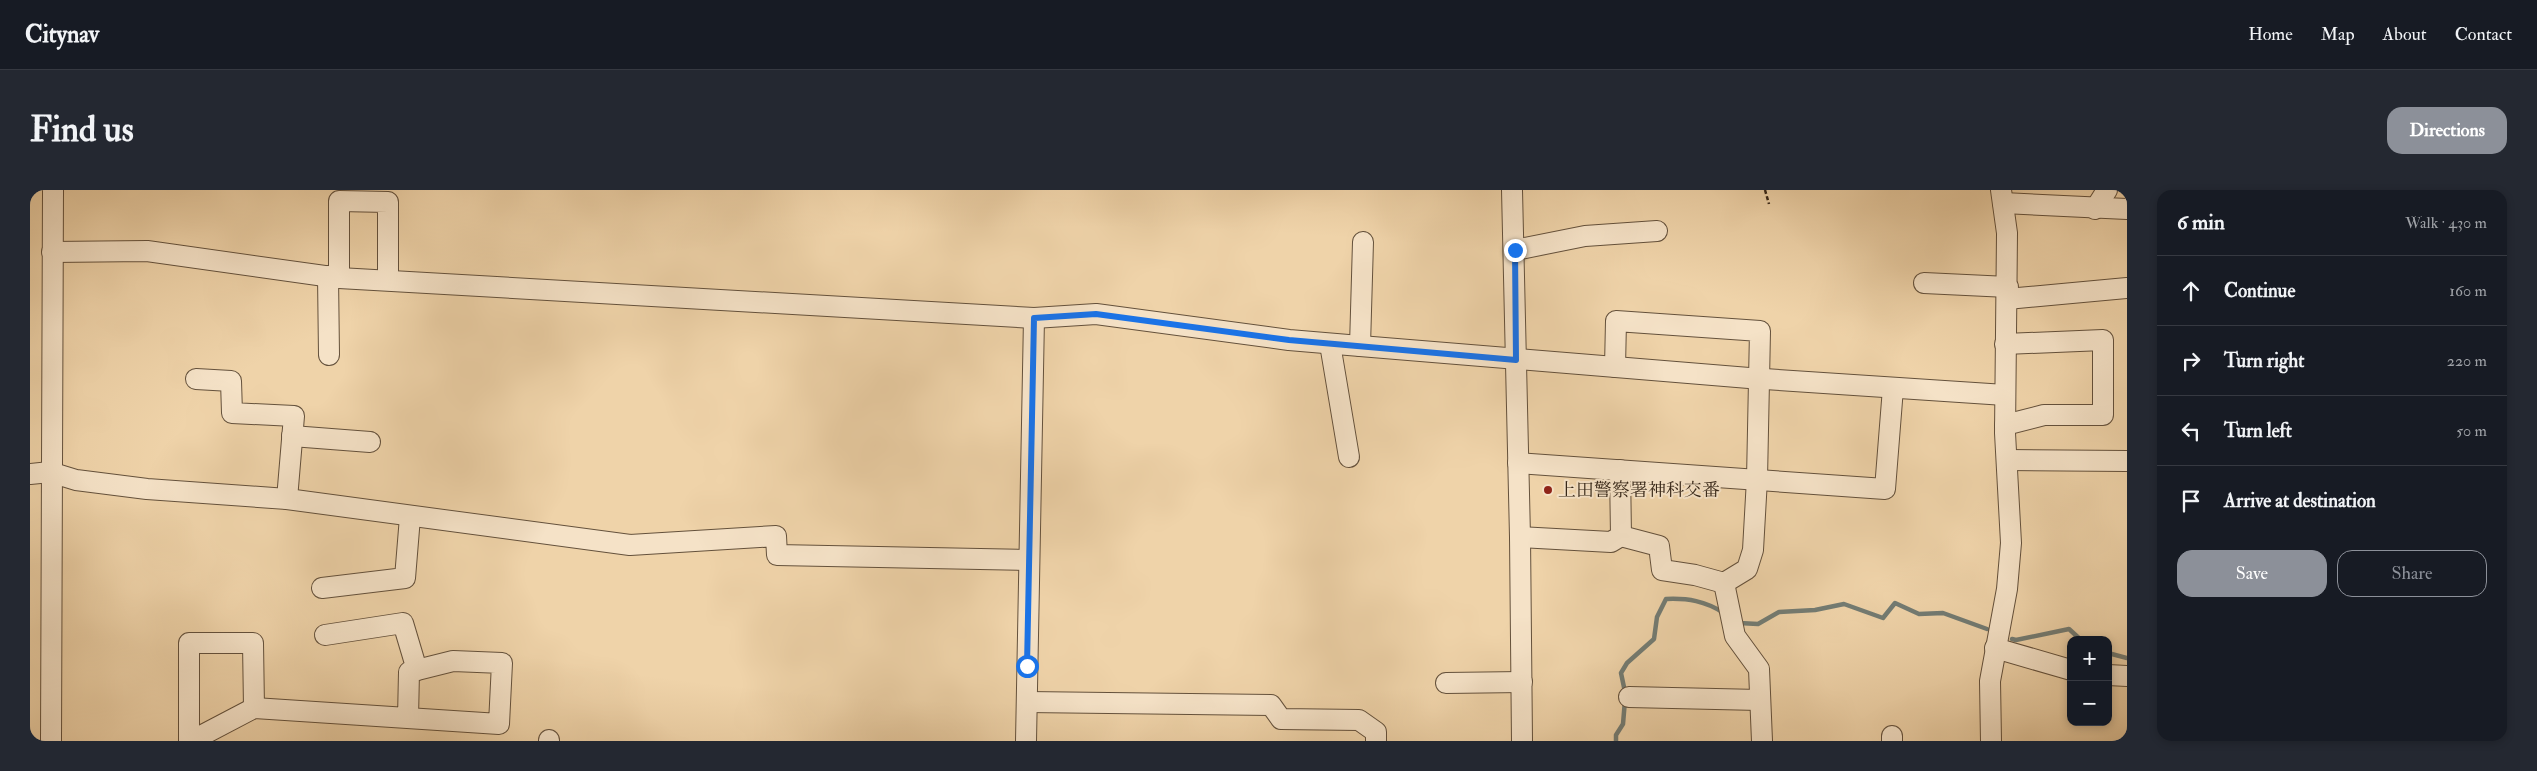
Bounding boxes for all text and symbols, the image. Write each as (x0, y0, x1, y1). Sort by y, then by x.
text: Citynav (25, 19, 99, 50)
text: Home (2248, 23, 2293, 46)
text: Map (2321, 23, 2355, 46)
text: About (2383, 23, 2427, 46)
text: Contact (2455, 23, 2512, 46)
button: Directions (2387, 107, 2507, 154)
text: Find us (30, 108, 134, 152)
text: 6 min (2177, 209, 2225, 236)
text: Walk · 430 m (2405, 213, 2487, 233)
route end (1504, 239, 1527, 262)
icon: ahead (2177, 277, 2205, 305)
text: Continue (2224, 279, 2295, 303)
text: 160 m (2449, 281, 2487, 301)
icon: right (2177, 347, 2205, 375)
text: Turn right (2224, 349, 2304, 373)
text: 220 m (2447, 351, 2487, 371)
icon: left (2177, 417, 2205, 445)
text: Turn left (2224, 419, 2292, 443)
text: 50 m (2456, 421, 2487, 441)
place label: 上田警察署神科交番 (1558, 479, 1720, 502)
marker: 上田警察署神科交番 (1542, 484, 1554, 496)
icon: arrive (2177, 487, 2205, 515)
text: Arrive at destination (2224, 489, 2376, 513)
button: Save (2177, 550, 2327, 597)
button: Share (2337, 550, 2487, 597)
map controls (2067, 636, 2112, 726)
button: + (2067, 636, 2112, 681)
route start (1016, 655, 1039, 678)
button: − (2067, 681, 2112, 726)

